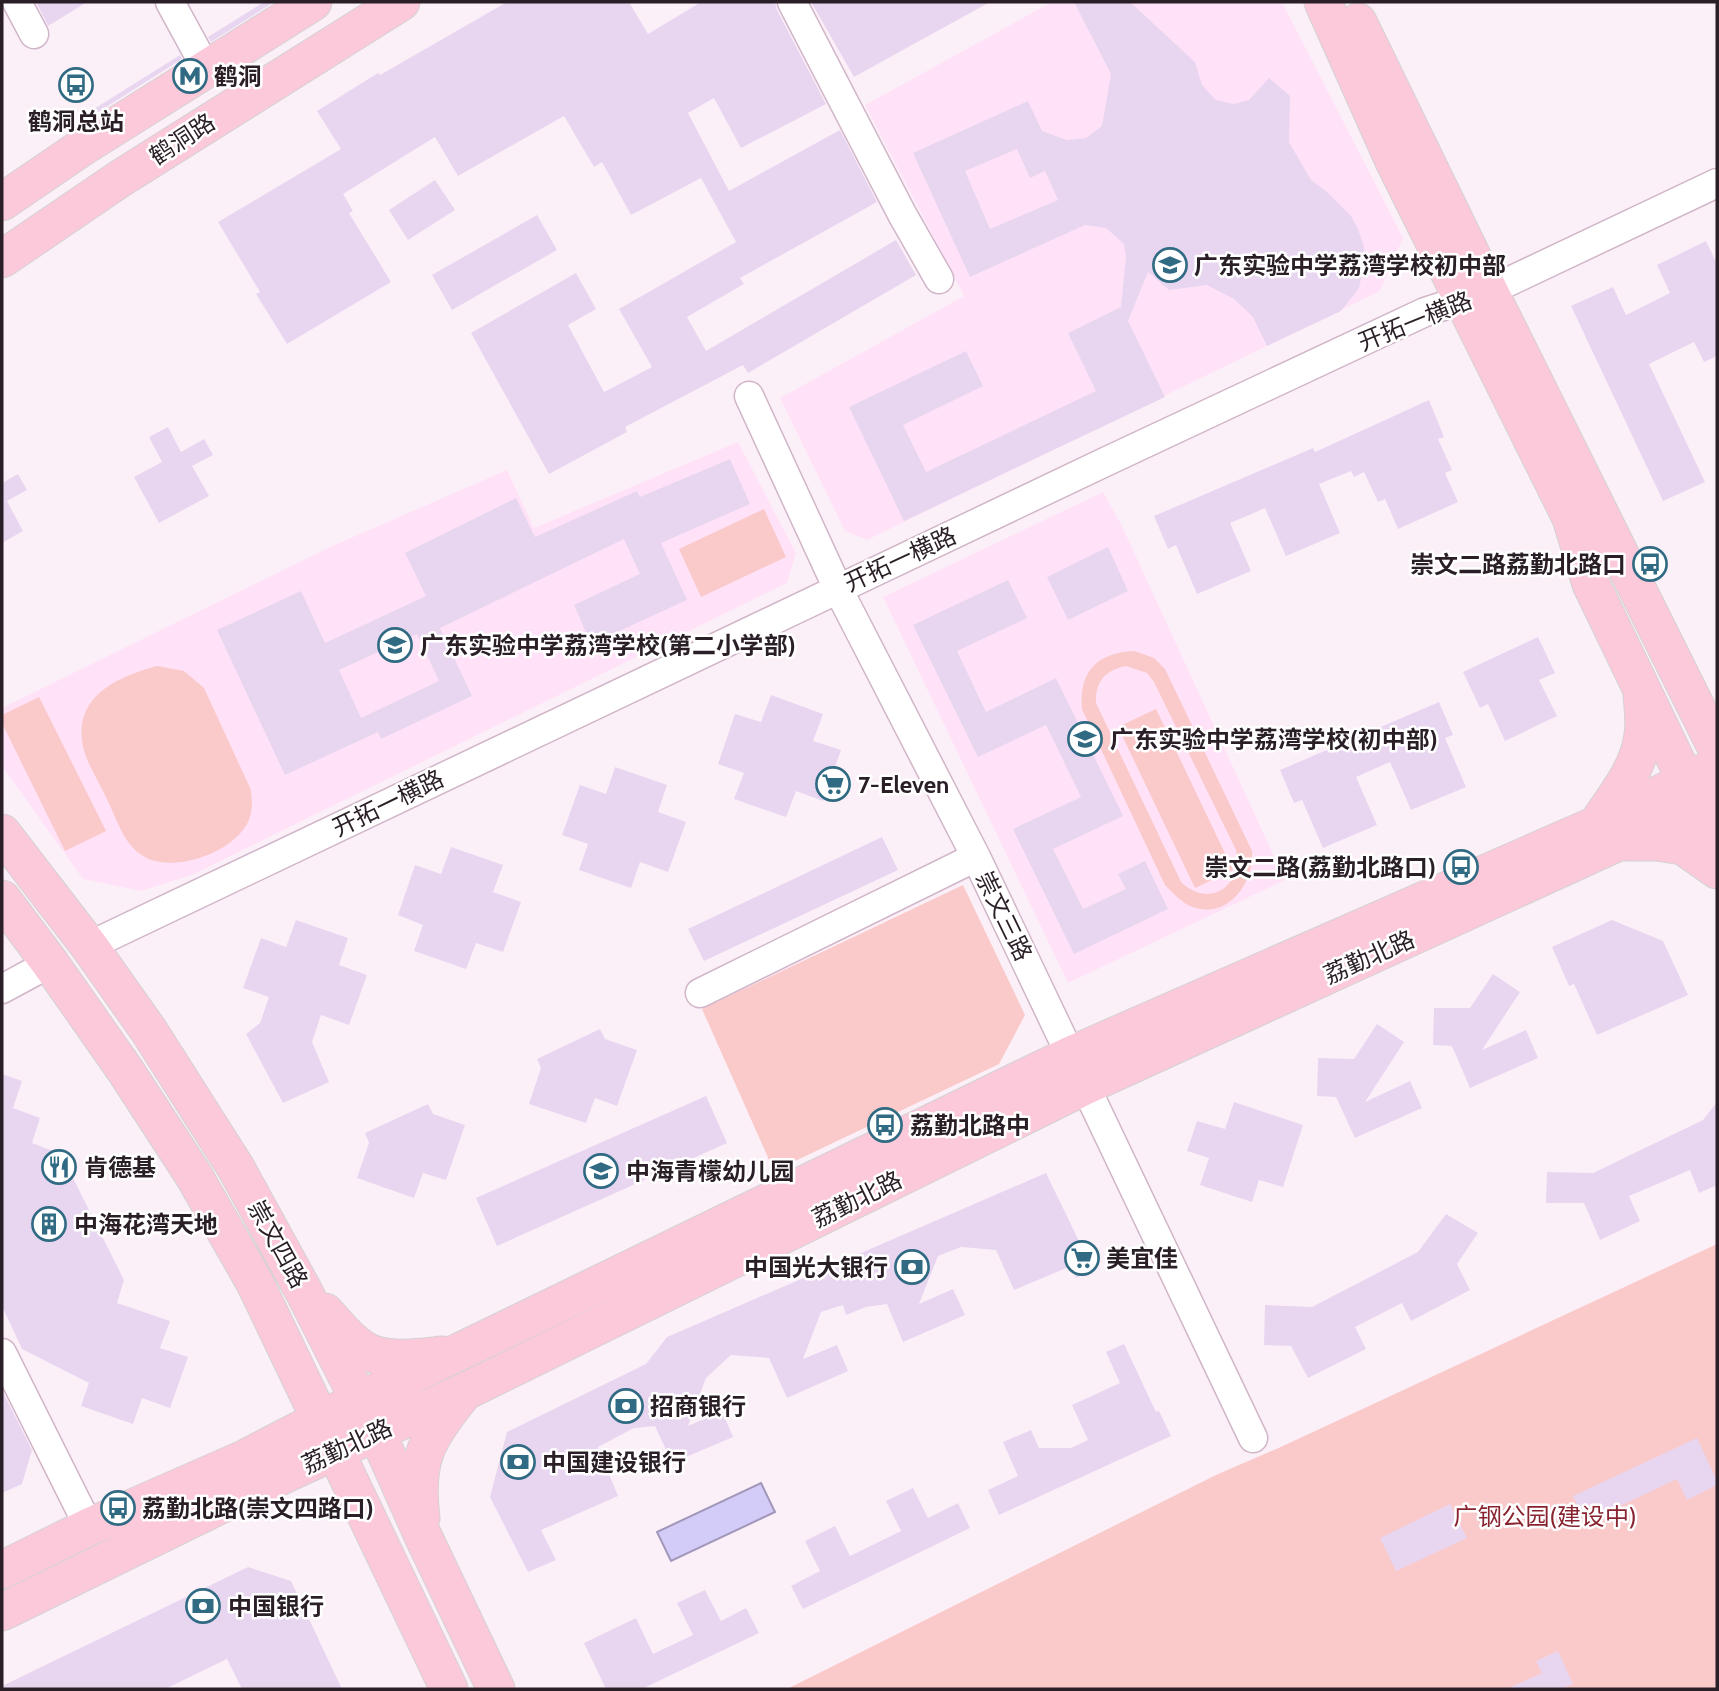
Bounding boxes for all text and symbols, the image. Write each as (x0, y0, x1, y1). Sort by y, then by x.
metro station icon: 鹤洞 (171, 57, 209, 95)
place label: 鹤洞 (214, 62, 262, 91)
bus stop icon: 鹤洞总站 (57, 66, 95, 104)
place label: 鹤洞总站 (28, 107, 124, 136)
street label: 鹤洞路 (144, 107, 220, 171)
school or university icon: 广东实验中学荔湾学校初中部 (1151, 246, 1189, 284)
place label: 广东实验中学荔湾学校初中部 (1194, 251, 1506, 280)
street label: 开拓一横路 (1354, 285, 1476, 357)
street label: 开拓一横路 (839, 521, 961, 597)
bus stop icon: 崇文二路荔勤北路口 (1631, 545, 1669, 583)
place label: 崇文二路荔勤北路口 (1410, 550, 1626, 579)
school or university icon: 广东实验中学荔湾学校(第二小学部) (376, 626, 414, 664)
place label: 广东实验中学荔湾学校(第二小学部) (420, 631, 796, 660)
school or university icon: 广东实验中学荔湾学校(初中部) (1066, 720, 1104, 758)
place label: 广东实验中学荔湾学校(初中部) (1110, 725, 1438, 754)
street label: 开拓一横路 (328, 764, 448, 842)
supermarket icon: 7-Eleven (814, 765, 852, 803)
place label: 7-Eleven (858, 770, 949, 799)
bus stop icon: 崇文二路(荔勤北路口) (1442, 848, 1480, 886)
place label: 崇文二路(荔勤北路口) (1204, 853, 1436, 882)
street label: 崇文三路 (970, 867, 1038, 965)
street label: 荔勤北路 (1319, 924, 1419, 990)
bus stop icon: 荔勤北路中 (866, 1106, 904, 1144)
place label: 荔勤北路中 (910, 1111, 1030, 1140)
restaurant icon: 肯德基 (40, 1148, 78, 1186)
school or university icon: 中海青檬幼儿园 (582, 1152, 620, 1190)
place label: 肯德基 (84, 1153, 156, 1182)
place label: 中海青檬幼儿园 (626, 1157, 794, 1186)
street label: 荔勤北路 (808, 1165, 906, 1233)
street label: 崇文四路 (242, 1195, 314, 1293)
building icon: 中海花湾天地 (30, 1205, 68, 1243)
place label: 中海花湾天地 (74, 1210, 218, 1239)
supermarket icon: 美宜佳 (1063, 1239, 1101, 1277)
place label: 美宜佳 (1106, 1244, 1178, 1273)
bank icon: 中国光大银行 (893, 1248, 931, 1286)
place label: 中国光大银行 (744, 1253, 888, 1282)
bank icon: 招商银行 (607, 1387, 645, 1425)
place label: 招商银行 (650, 1392, 746, 1421)
street label: 荔勤北路 (297, 1413, 397, 1479)
bank icon: 中国建设银行 (499, 1443, 537, 1481)
place label: 中国建设银行 (542, 1448, 686, 1477)
bus stop icon: 荔勤北路(崇文四路口) (99, 1489, 137, 1527)
place label: 荔勤北路(崇文四路口) (142, 1494, 374, 1523)
park label: 广钢公园(建设中) (1453, 1502, 1637, 1531)
bank icon: 中国银行 (184, 1587, 222, 1625)
place label: 中国银行 (228, 1592, 324, 1621)

